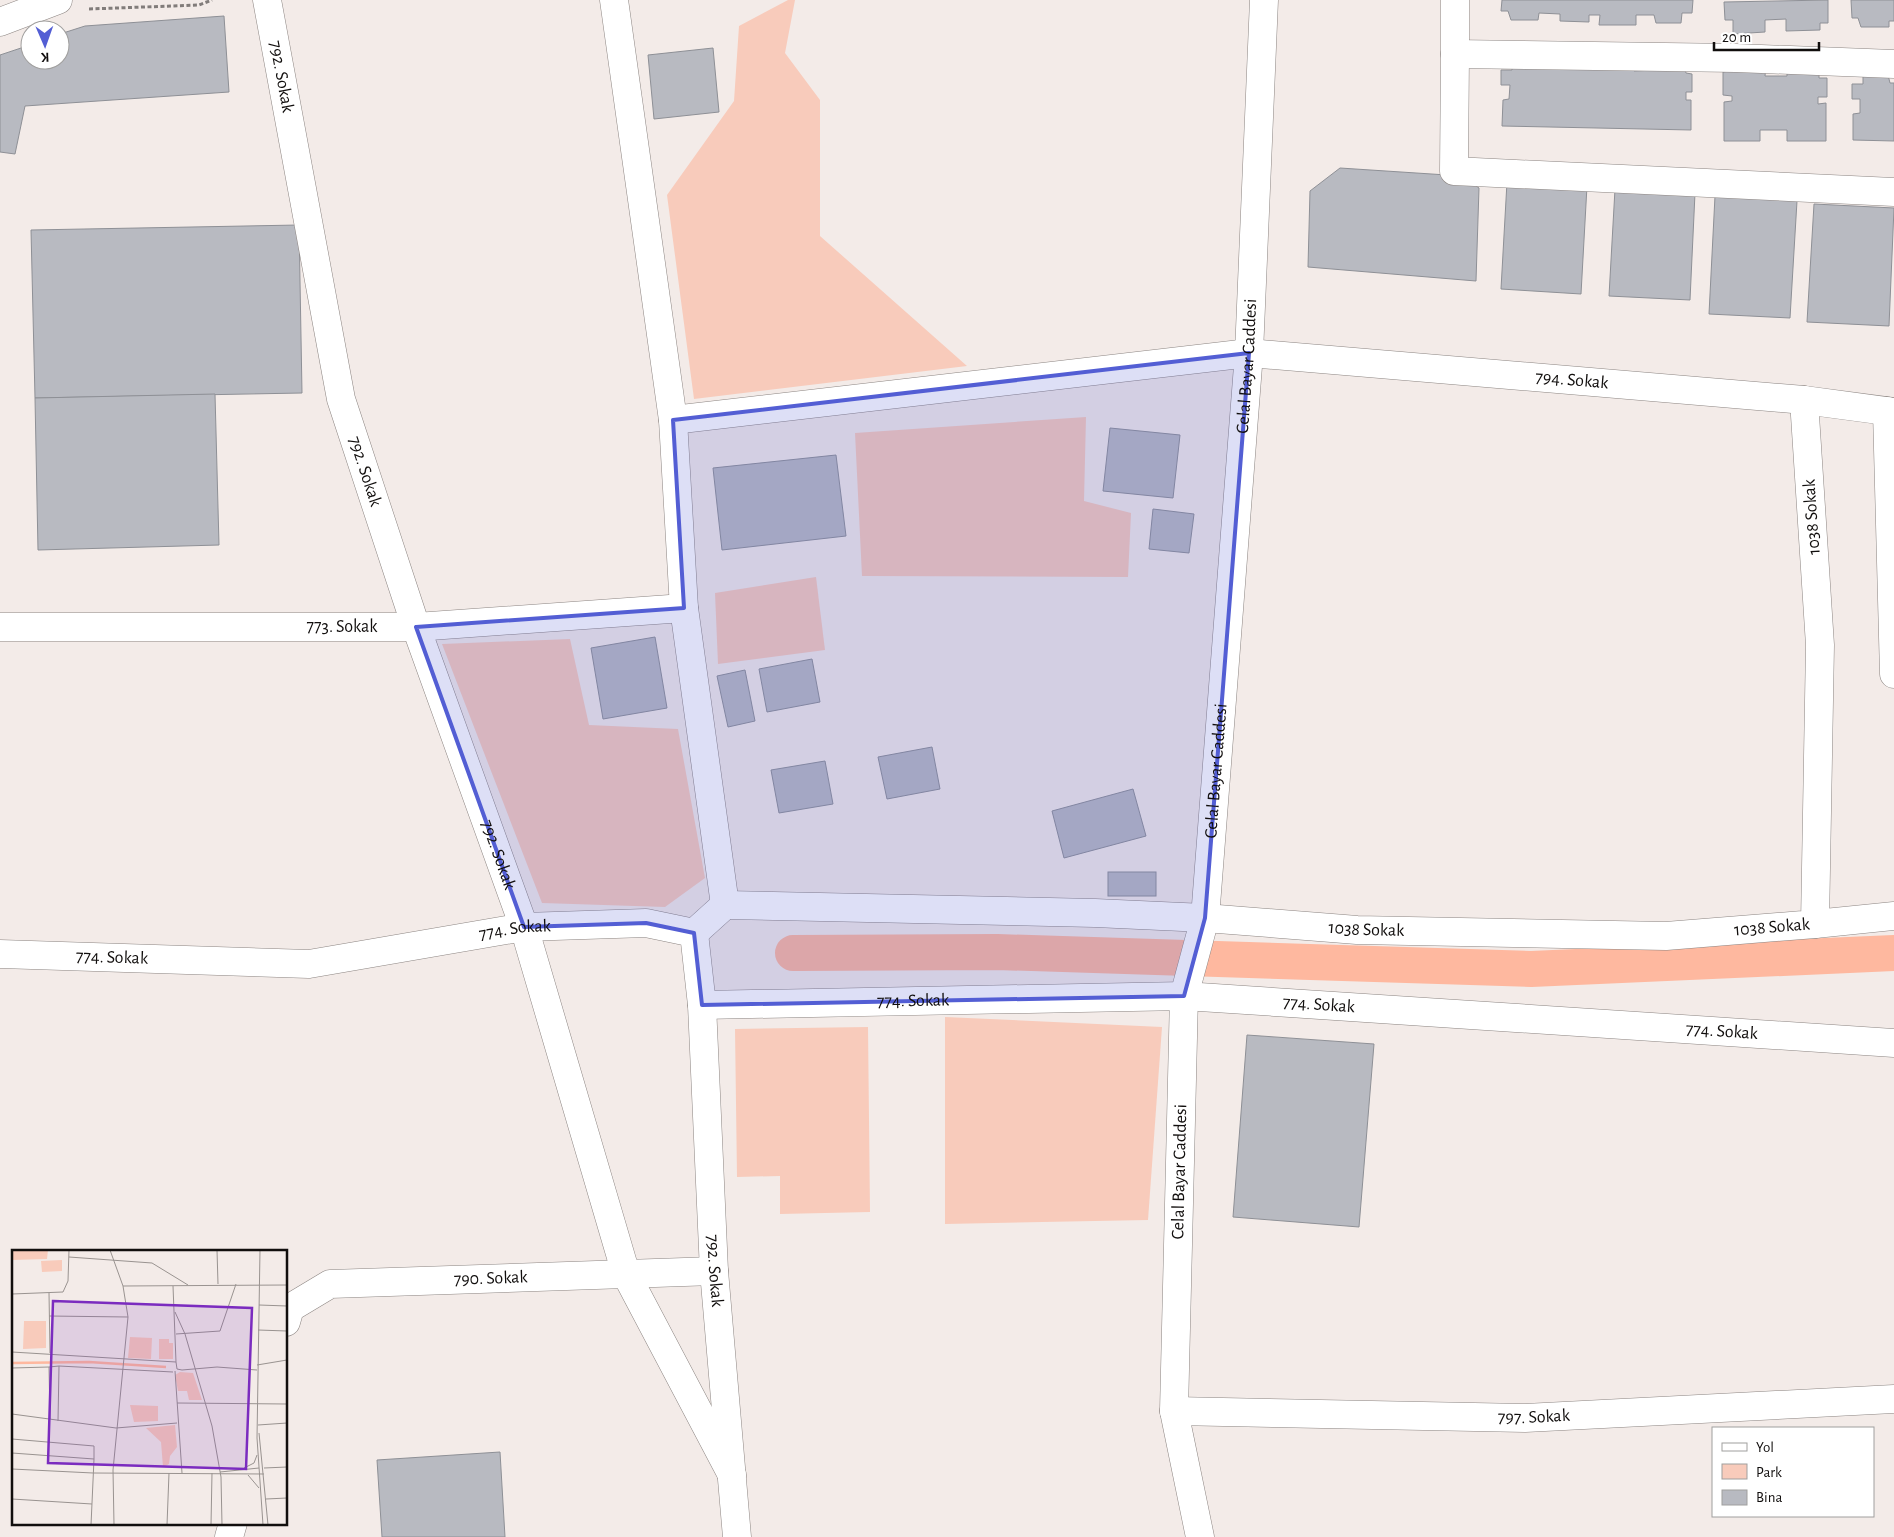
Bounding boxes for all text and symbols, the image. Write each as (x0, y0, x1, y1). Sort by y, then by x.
north arrow (20, 20, 70, 70)
scale bar (1714, 20, 1819, 52)
text: 20 m (1722, 30, 1751, 45)
street label: 792. Sokak (266, 39, 297, 115)
text: K (40, 50, 50, 64)
street label: Celal Bayar Caddesi (1234, 298, 1260, 434)
street label: 794. Sokak (1535, 368, 1610, 392)
street label: 792. Sokak (345, 434, 385, 509)
street label: 1038 Sokak (1800, 478, 1824, 556)
street label: 773. Sokak (307, 618, 378, 636)
street label: Celal Bayar Caddesi (1202, 703, 1231, 839)
street label: 792. Sokak (477, 818, 519, 893)
street label: 1038 Sokak (1733, 915, 1811, 939)
street label: 774. Sokak (478, 917, 552, 944)
street label: 1038 Sokak (1328, 919, 1405, 940)
street label: 774. Sokak (76, 947, 149, 968)
street label: 774. Sokak (877, 991, 950, 1011)
street label: 774. Sokak (1282, 994, 1356, 1016)
street label: 774. Sokak (1685, 1020, 1759, 1043)
street label: Celal Bayar Caddesi (1169, 1104, 1190, 1240)
street label: 792. Sokak (703, 1234, 726, 1308)
inset map (12, 1250, 288, 1524)
street label: 790. Sokak (453, 1268, 529, 1289)
street label: 797. Sokak (1498, 1407, 1571, 1427)
legend (1712, 1427, 1874, 1517)
text: Yol (1756, 1440, 1774, 1455)
text: Park (1756, 1465, 1782, 1480)
text: Bina (1756, 1490, 1782, 1505)

